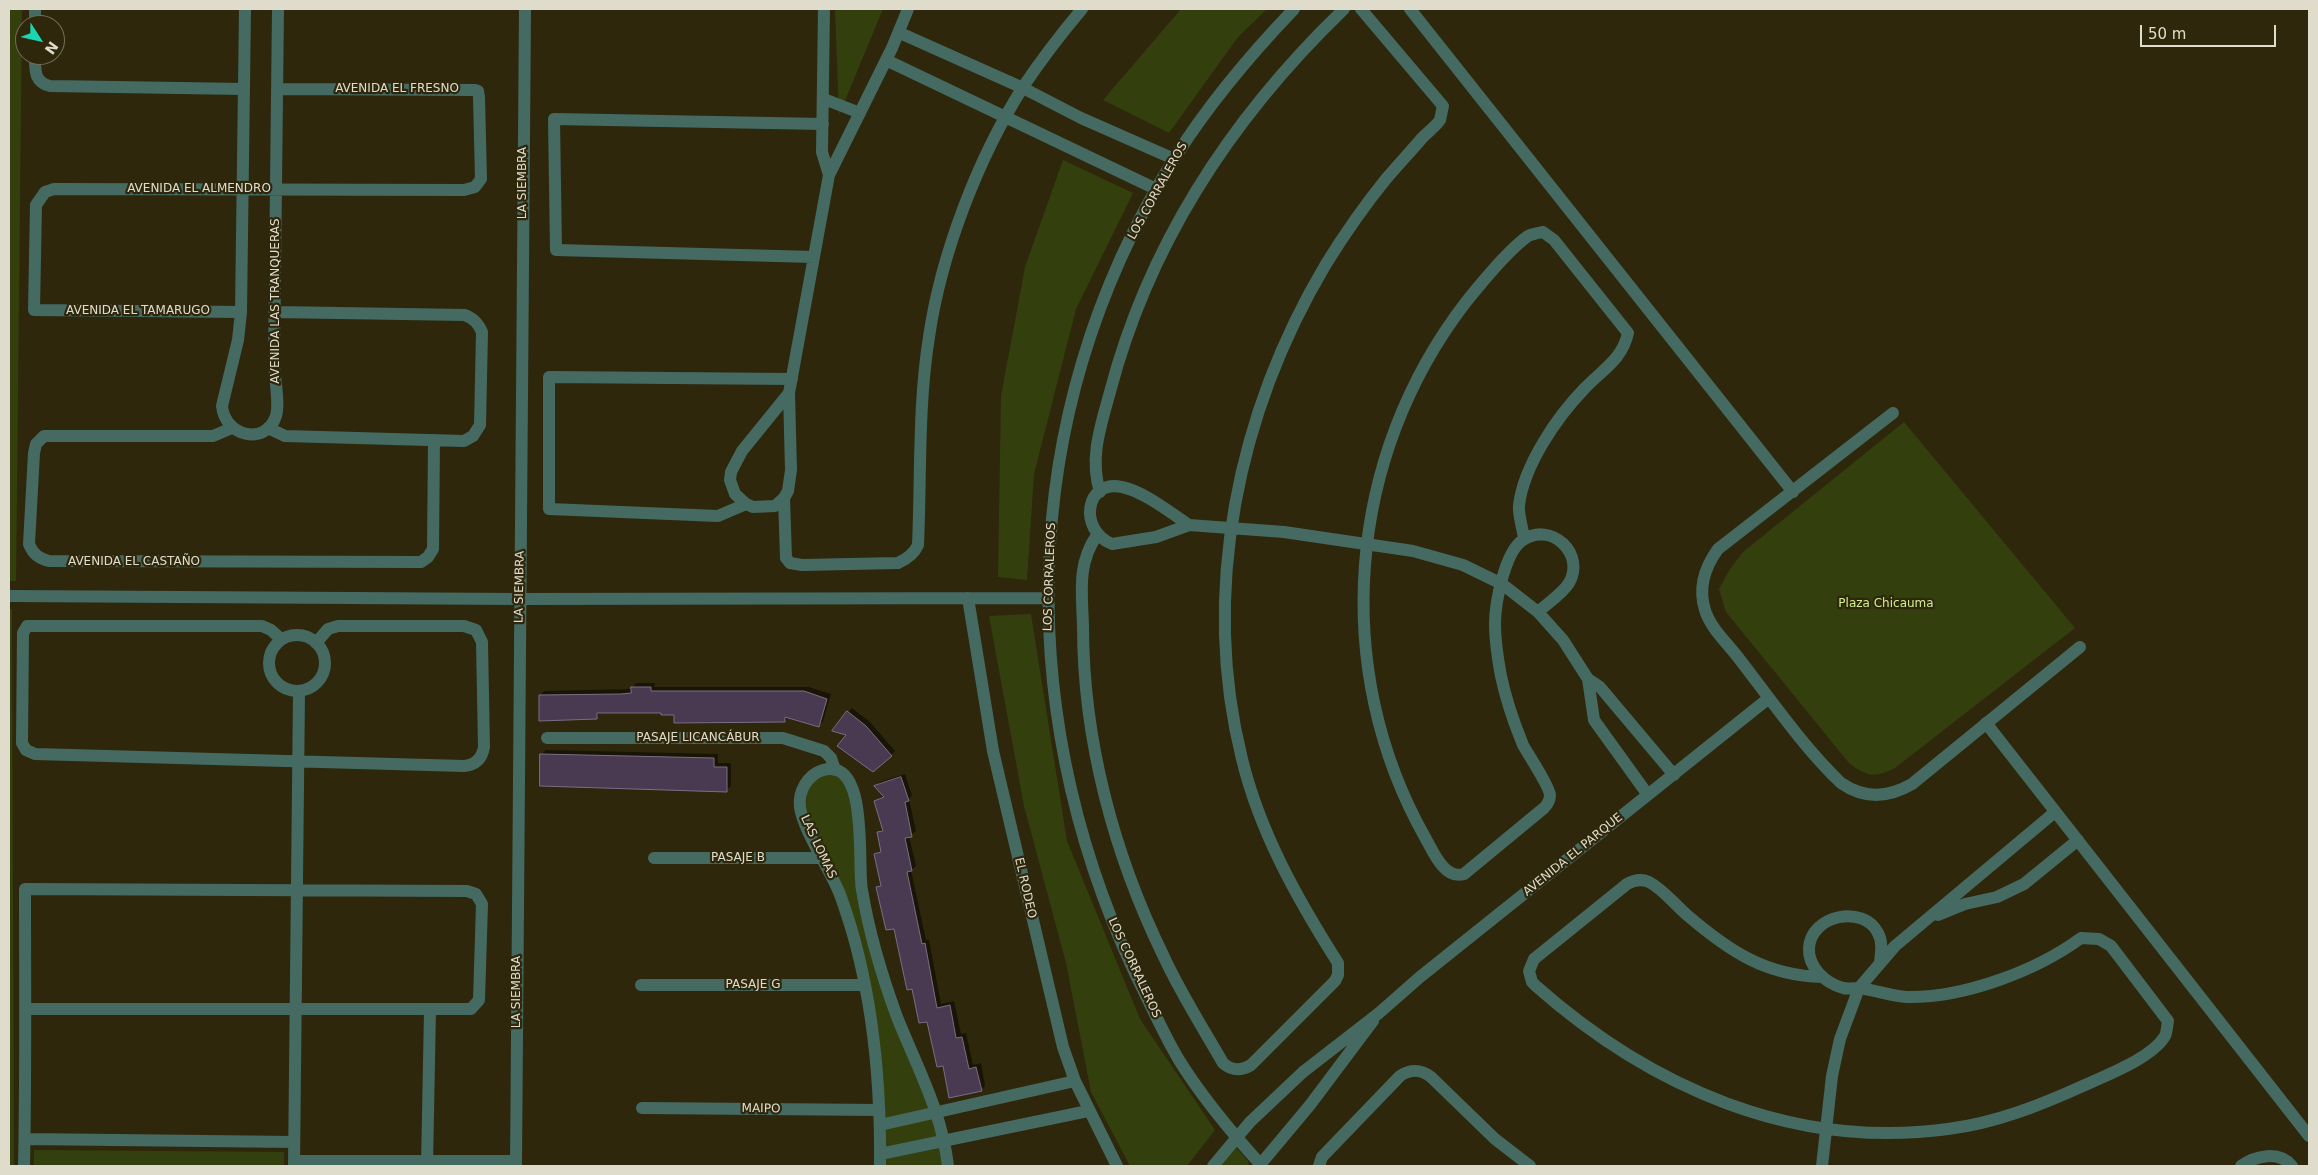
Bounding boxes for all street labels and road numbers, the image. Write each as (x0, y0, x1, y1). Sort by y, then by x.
street label: AVENIDA EL FRESNO (335, 82, 459, 96)
street label: LOS CORRALEROS (1125, 140, 1191, 242)
street label: LA SIEMBRA (516, 147, 530, 219)
street label: AVENIDA EL ALMENDRO (127, 182, 271, 196)
street label: AVENIDA LAS TRANQUERAS (269, 218, 283, 384)
street label: AVENIDA EL TAMARUGO (66, 304, 210, 318)
street label: LOS CORRALEROS (1041, 522, 1059, 632)
street label: LA SIEMBRA (512, 551, 528, 623)
street label: AVENIDA EL CASTAÑO (68, 555, 200, 569)
street label: PASAJE LICANCÁBUR (636, 731, 760, 745)
street label: AVENIDA EL PARQUE (1520, 810, 1626, 900)
street label: LAS LOMAS (797, 813, 839, 881)
street label: PASAJE B (711, 851, 765, 865)
street label: EL RODEO (1011, 856, 1039, 920)
street label: LOS CORRALEROS (1104, 916, 1164, 1020)
street label: LA SIEMBRA (510, 956, 524, 1028)
street label: PASAJE G (726, 978, 780, 992)
street label: MAIPO (741, 1101, 781, 1117)

